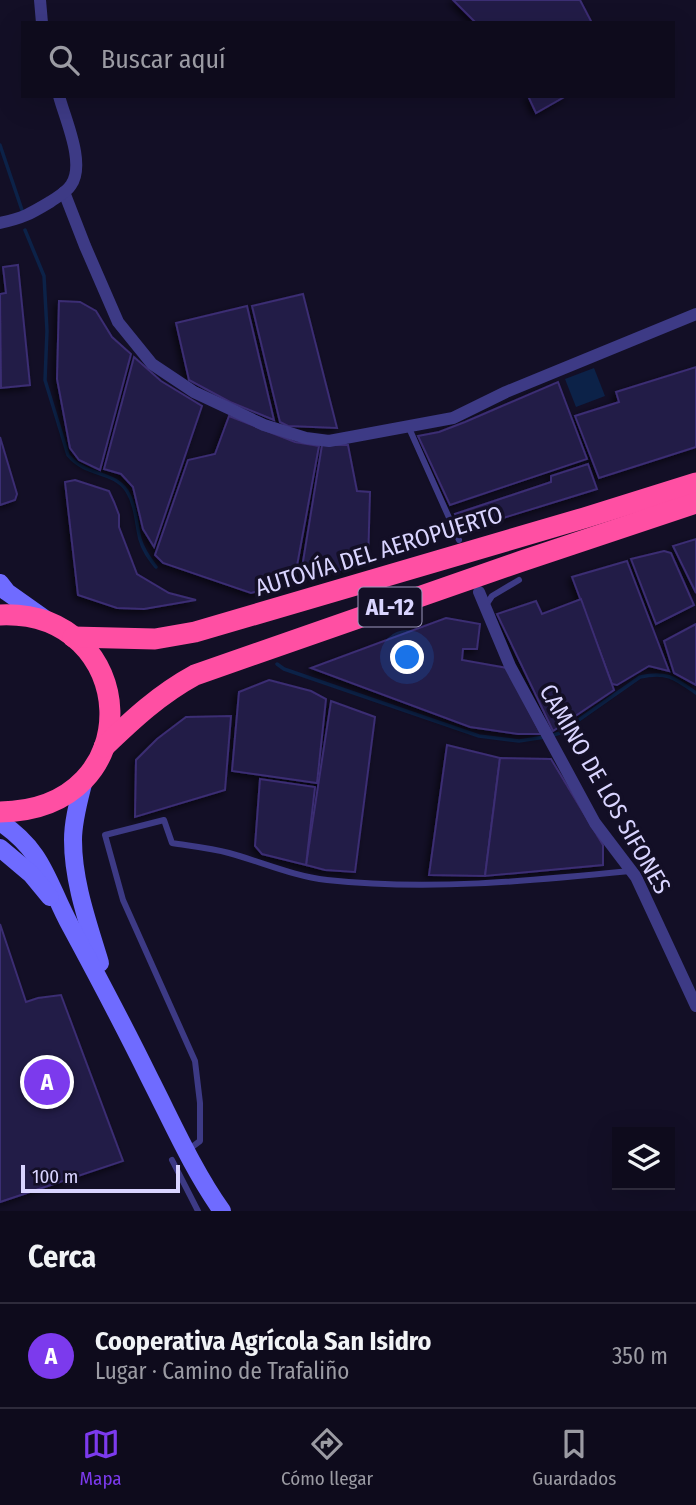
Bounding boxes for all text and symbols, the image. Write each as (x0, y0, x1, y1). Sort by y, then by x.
search box (21, 21, 675, 98)
icon: search (45, 41, 83, 79)
text: Buscar aquí (101, 44, 226, 75)
street label: AUTOVÍA DEL AEROPUERTO (251, 499, 506, 602)
road number: AL-12 (358, 587, 422, 626)
your location (390, 640, 424, 674)
street label: CAMINO DE LOS SIFONES (534, 679, 676, 899)
pin: A (24, 1056, 70, 1108)
map controls (612, 1127, 675, 1190)
button: layers (612, 1127, 675, 1190)
scale bar (21, 1162, 180, 1194)
text: 100 m (32, 1165, 78, 1188)
text: Cerca (28, 1239, 96, 1275)
text: Cooperativa Agrícola San Isidro (95, 1326, 432, 1357)
text: A (45, 1342, 57, 1370)
text: 350 m (612, 1342, 668, 1370)
text: Lugar · Camino de Trafaliño (95, 1357, 349, 1385)
tab: Mapa (80, 1425, 122, 1490)
tab: Cómo llegar (281, 1425, 373, 1490)
tab: Guardados (532, 1425, 616, 1490)

